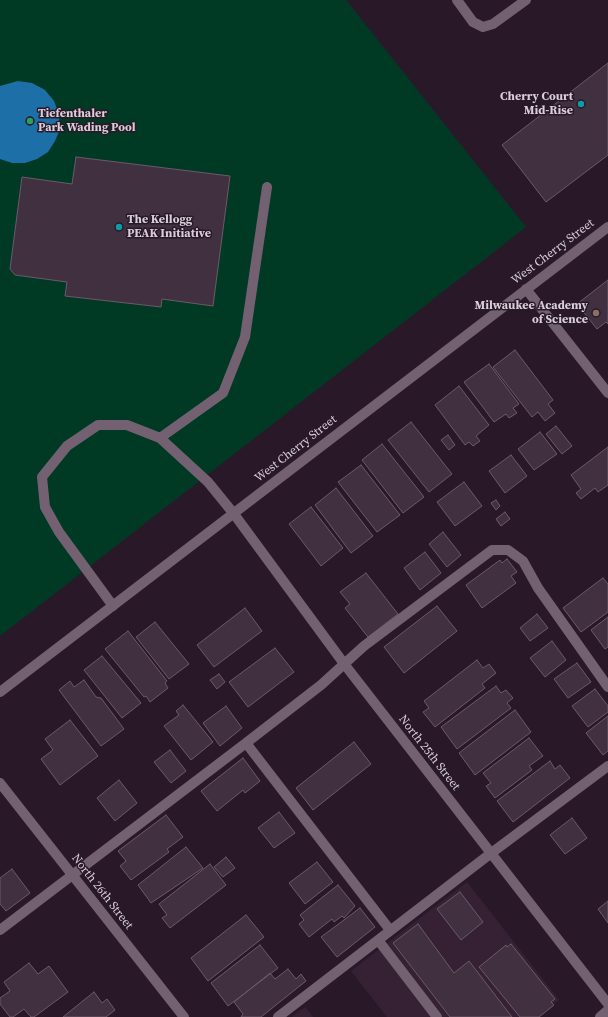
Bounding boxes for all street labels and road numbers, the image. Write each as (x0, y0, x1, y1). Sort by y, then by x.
street label: West Cherry Street (509, 216, 597, 288)
street label: West Cherry Street (252, 413, 340, 485)
street label: North 25th Street (395, 713, 463, 793)
street label: North 26th Street (68, 852, 136, 932)

